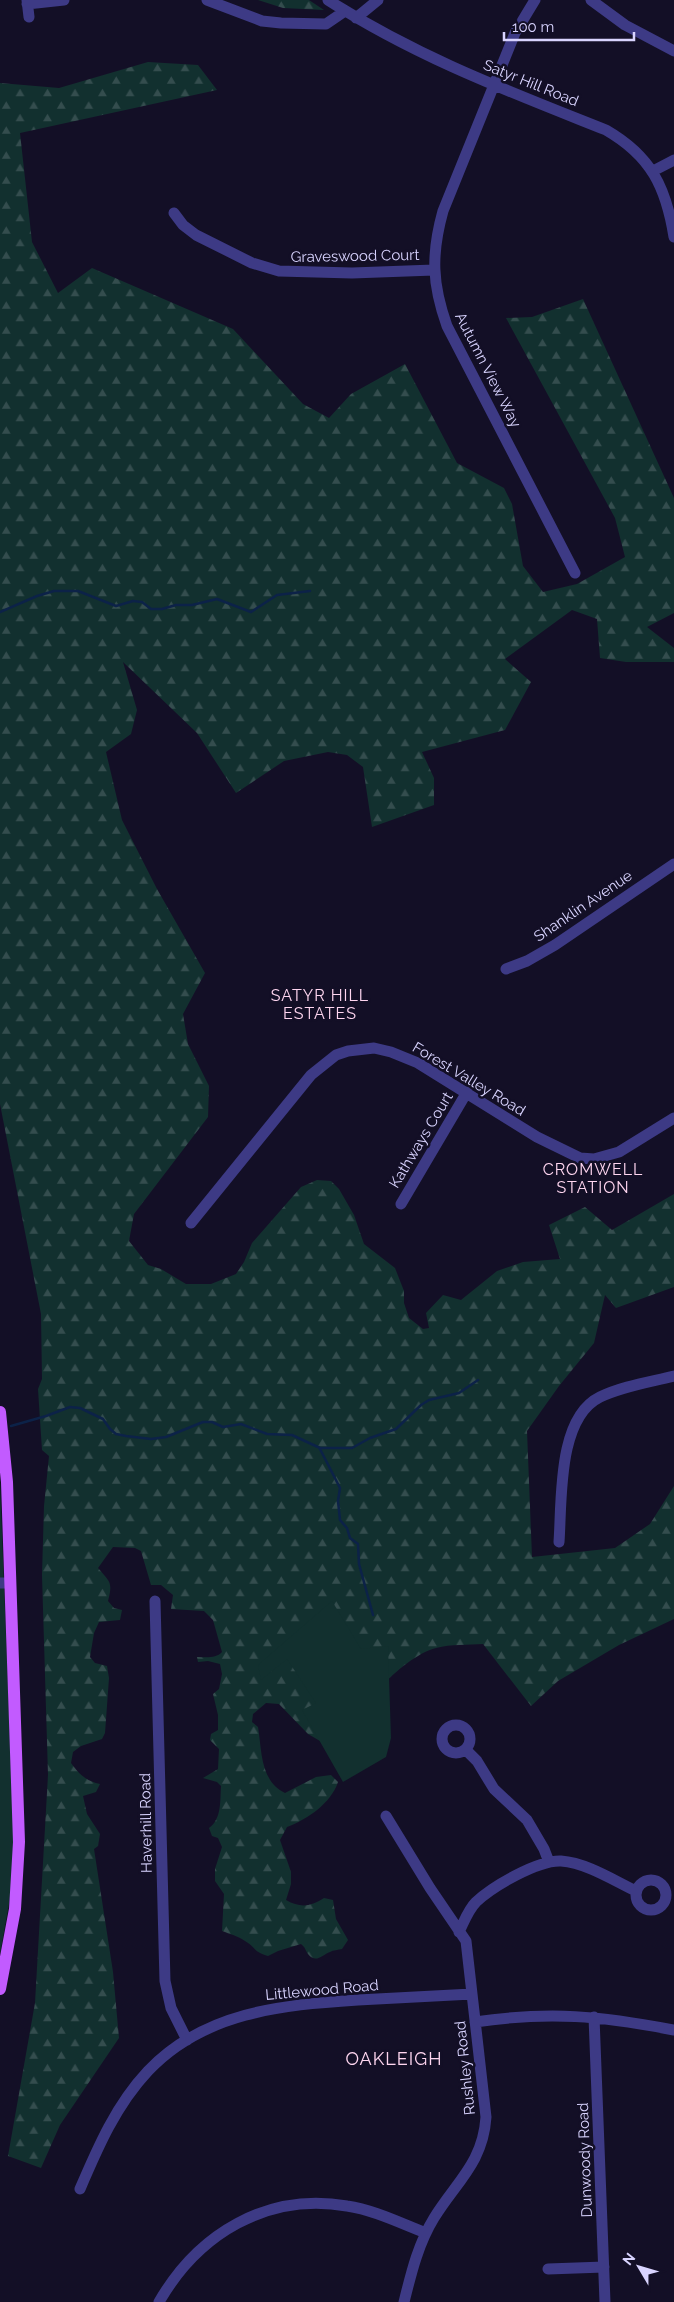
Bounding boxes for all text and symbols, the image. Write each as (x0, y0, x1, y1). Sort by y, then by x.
scale bar (504, 10, 634, 42)
text: 100 m (512, 18, 554, 36)
street label: Satyr Hill Road (481, 56, 581, 110)
street label: Graveswood Court (290, 246, 420, 266)
street label: Autumn View Way (451, 309, 525, 431)
street label: Shanklin Avenue (530, 866, 636, 946)
district label: SATYR HILL ESTATES (271, 986, 369, 1023)
street label: Forest Valley Road (409, 1038, 529, 1120)
street label: Kathways Court (385, 1089, 457, 1191)
district label: CROMWELL STATION (543, 1160, 643, 1197)
street label: Haverhill Road (136, 1773, 156, 1873)
street label: Littlewood Road (265, 1976, 379, 2004)
street label: Rushley Road (451, 2020, 479, 2116)
district label: OAKLEIGH (346, 2048, 442, 2069)
street label: Dunwoody Road (574, 2102, 596, 2218)
north arrow (614, 2242, 664, 2292)
text: N (619, 2250, 638, 2268)

